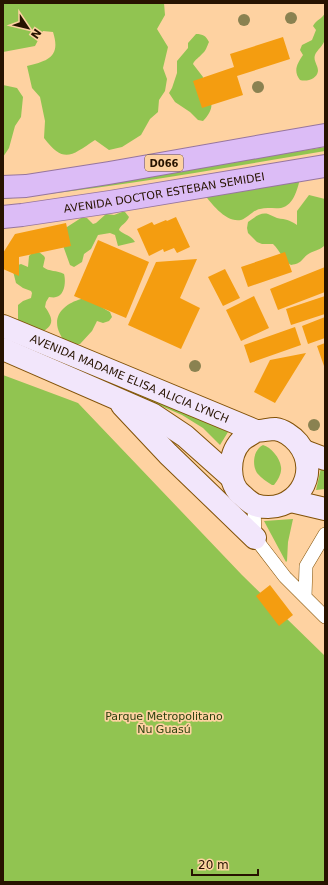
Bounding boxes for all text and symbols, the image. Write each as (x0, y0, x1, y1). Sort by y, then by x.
north arrow (8, 8, 48, 48)
text: N (28, 26, 44, 41)
road number: D066 (145, 155, 183, 171)
street label: AVENIDA DOCTOR ESTEBAN SEMIDEI (63, 170, 266, 215)
street label: AVENIDA MADAME ELISA ALICIA LYNCH (28, 332, 231, 426)
park label: Parque Metropolitano Ñu Guasú (105, 710, 223, 736)
scale bar (192, 851, 258, 877)
text: 20 m (198, 858, 229, 872)

